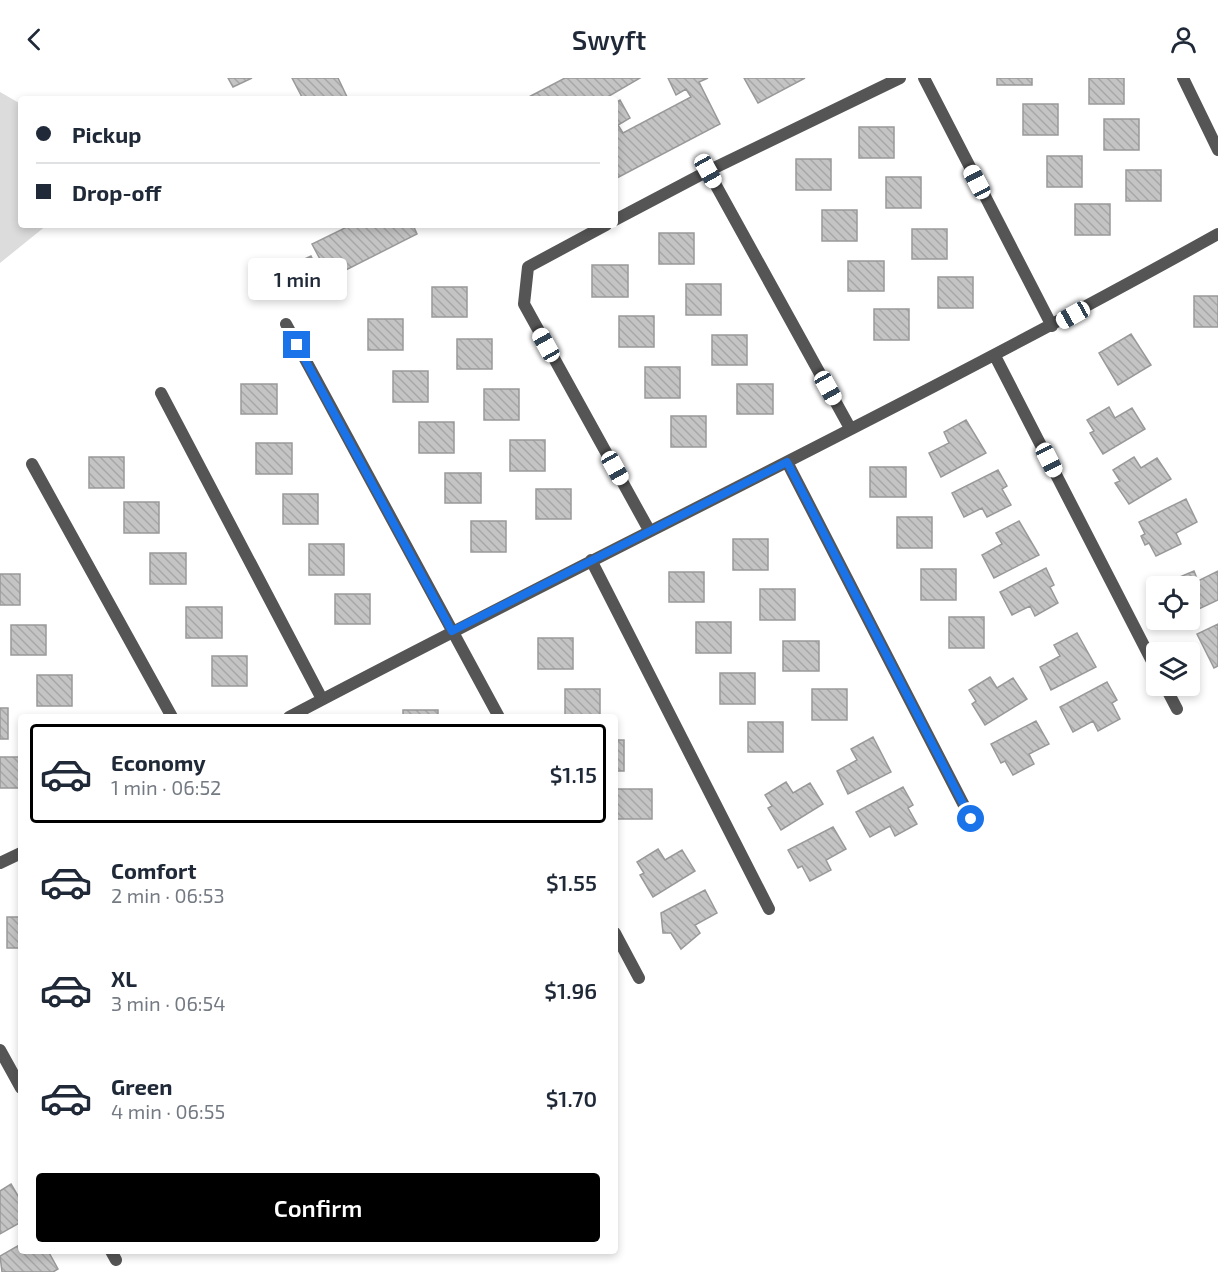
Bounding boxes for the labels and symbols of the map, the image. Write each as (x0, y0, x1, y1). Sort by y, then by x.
car (691, 151, 725, 191)
car (961, 162, 993, 202)
callout: 1 min (248, 258, 346, 300)
car (1053, 298, 1093, 332)
car (529, 325, 563, 365)
route end (283, 331, 310, 358)
car (811, 368, 845, 408)
car (1033, 440, 1065, 480)
car (598, 448, 632, 488)
route start (957, 805, 984, 832)

